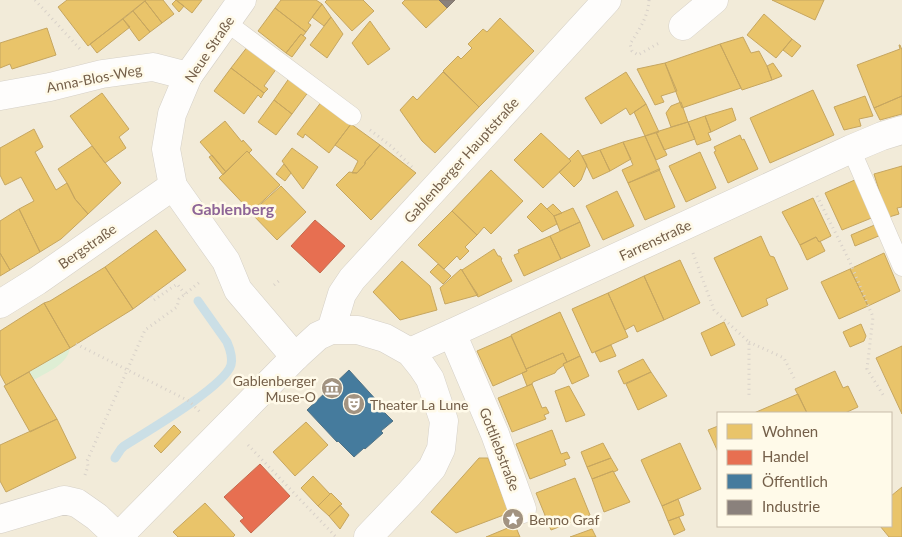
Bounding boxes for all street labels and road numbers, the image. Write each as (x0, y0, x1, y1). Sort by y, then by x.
street label: Neue Straße (181, 13, 237, 85)
street label: Anna-Blos-Weg (45, 60, 143, 96)
street label: Gablenberger Hauptstraße (400, 94, 522, 226)
street label: Farrenstraße (616, 216, 694, 264)
street label: Bergstraße (55, 220, 119, 272)
street label: Gottliebstraße (476, 405, 524, 493)

